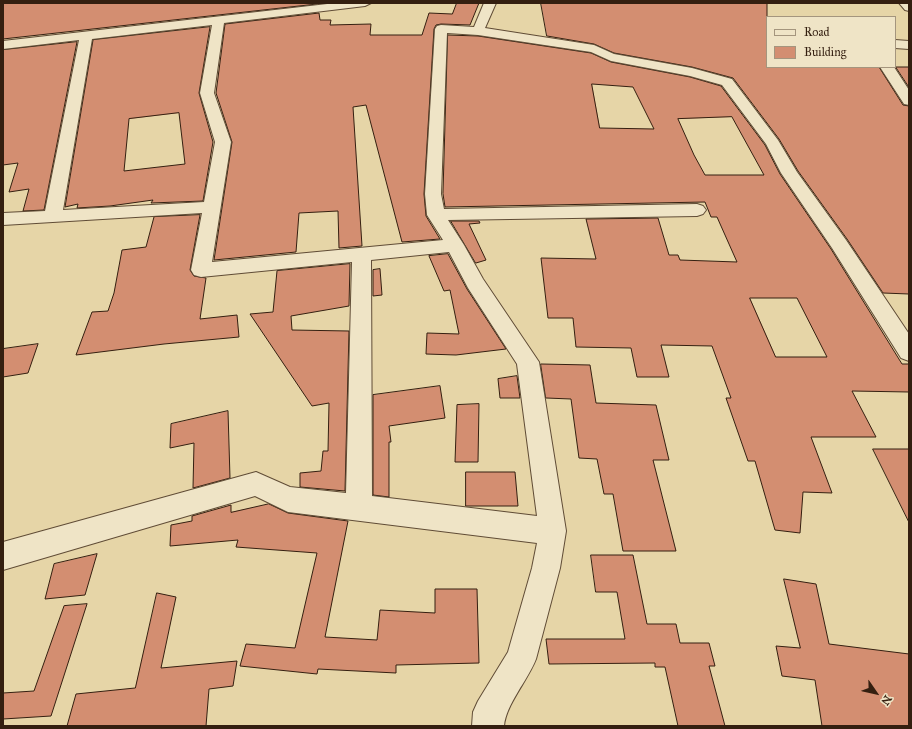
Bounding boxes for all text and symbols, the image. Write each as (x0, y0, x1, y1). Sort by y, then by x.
legend (766, 16, 896, 68)
text: Road (804, 25, 830, 39)
text: Building (804, 45, 846, 59)
north arrow (856, 673, 896, 713)
text: N (878, 692, 894, 707)

